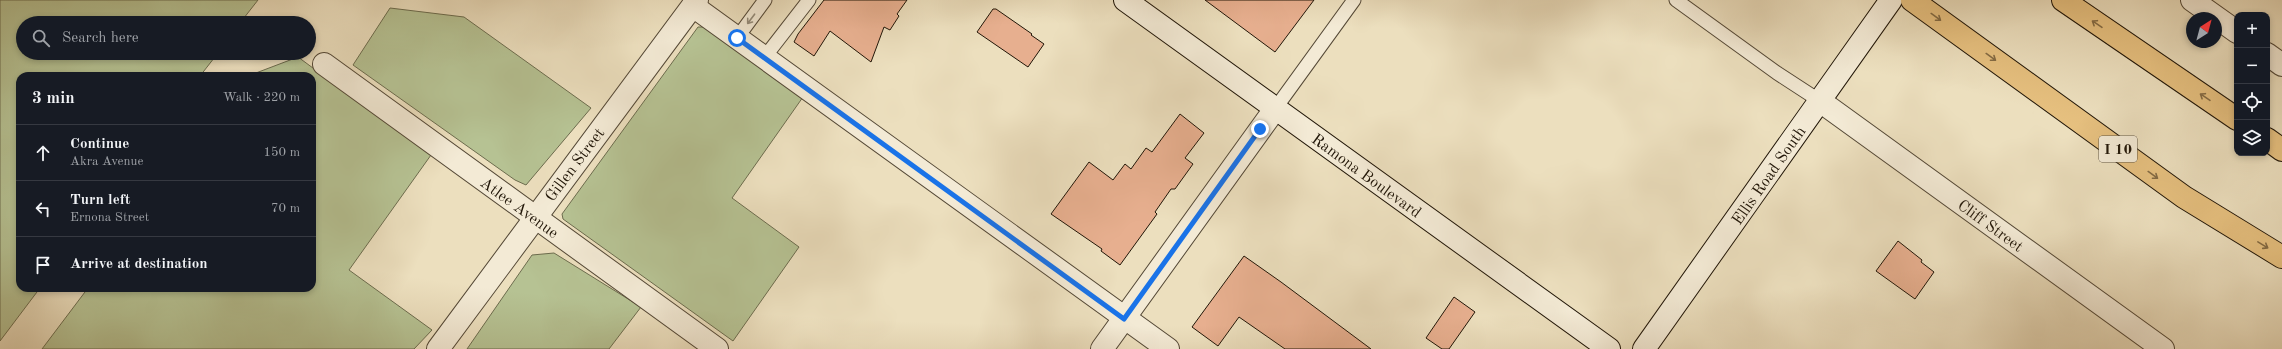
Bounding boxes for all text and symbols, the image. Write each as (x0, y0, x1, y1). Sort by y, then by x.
north arrow (2186, 12, 2222, 48)
map controls (2234, 12, 2270, 156)
button: + (2234, 12, 2270, 48)
one-way arrow (747, 13, 755, 24)
one-way arrow (1930, 13, 1941, 21)
search box (16, 16, 316, 60)
one-way arrow (2092, 19, 2103, 28)
icon: search (30, 27, 52, 49)
route start (728, 29, 746, 47)
text: Search here (62, 31, 139, 46)
button: − (2234, 48, 2270, 84)
one-way arrow (1986, 53, 1997, 62)
button: locate (2234, 84, 2270, 120)
text: 3 min (32, 90, 75, 107)
text: Walk · 220 m (223, 91, 300, 104)
one-way arrow (2200, 93, 2211, 101)
route end (1251, 120, 1269, 138)
button: layers (2234, 120, 2270, 156)
street label: Ellis Road South (1730, 124, 1810, 228)
street label: Gillen Street (543, 125, 609, 205)
street label: Ramona Boulevard (1308, 132, 1424, 222)
road number: I 10 (2099, 136, 2137, 162)
text: Continue (70, 137, 129, 152)
icon: ahead (32, 142, 54, 164)
text: 150 m (263, 146, 300, 159)
text: Akra Avenue (70, 155, 143, 168)
one-way arrow (2148, 170, 2159, 179)
street label: Atlee Avenue (477, 175, 561, 242)
text: Turn left (70, 193, 130, 208)
icon: left (32, 198, 54, 220)
street label: Cliff Street (1954, 198, 2026, 256)
text: 70 m (271, 202, 300, 215)
text: Ernona Street (70, 211, 149, 224)
one-way arrow (2257, 241, 2268, 249)
icon: arrive (32, 254, 54, 276)
text: Arrive at destination (70, 257, 208, 272)

